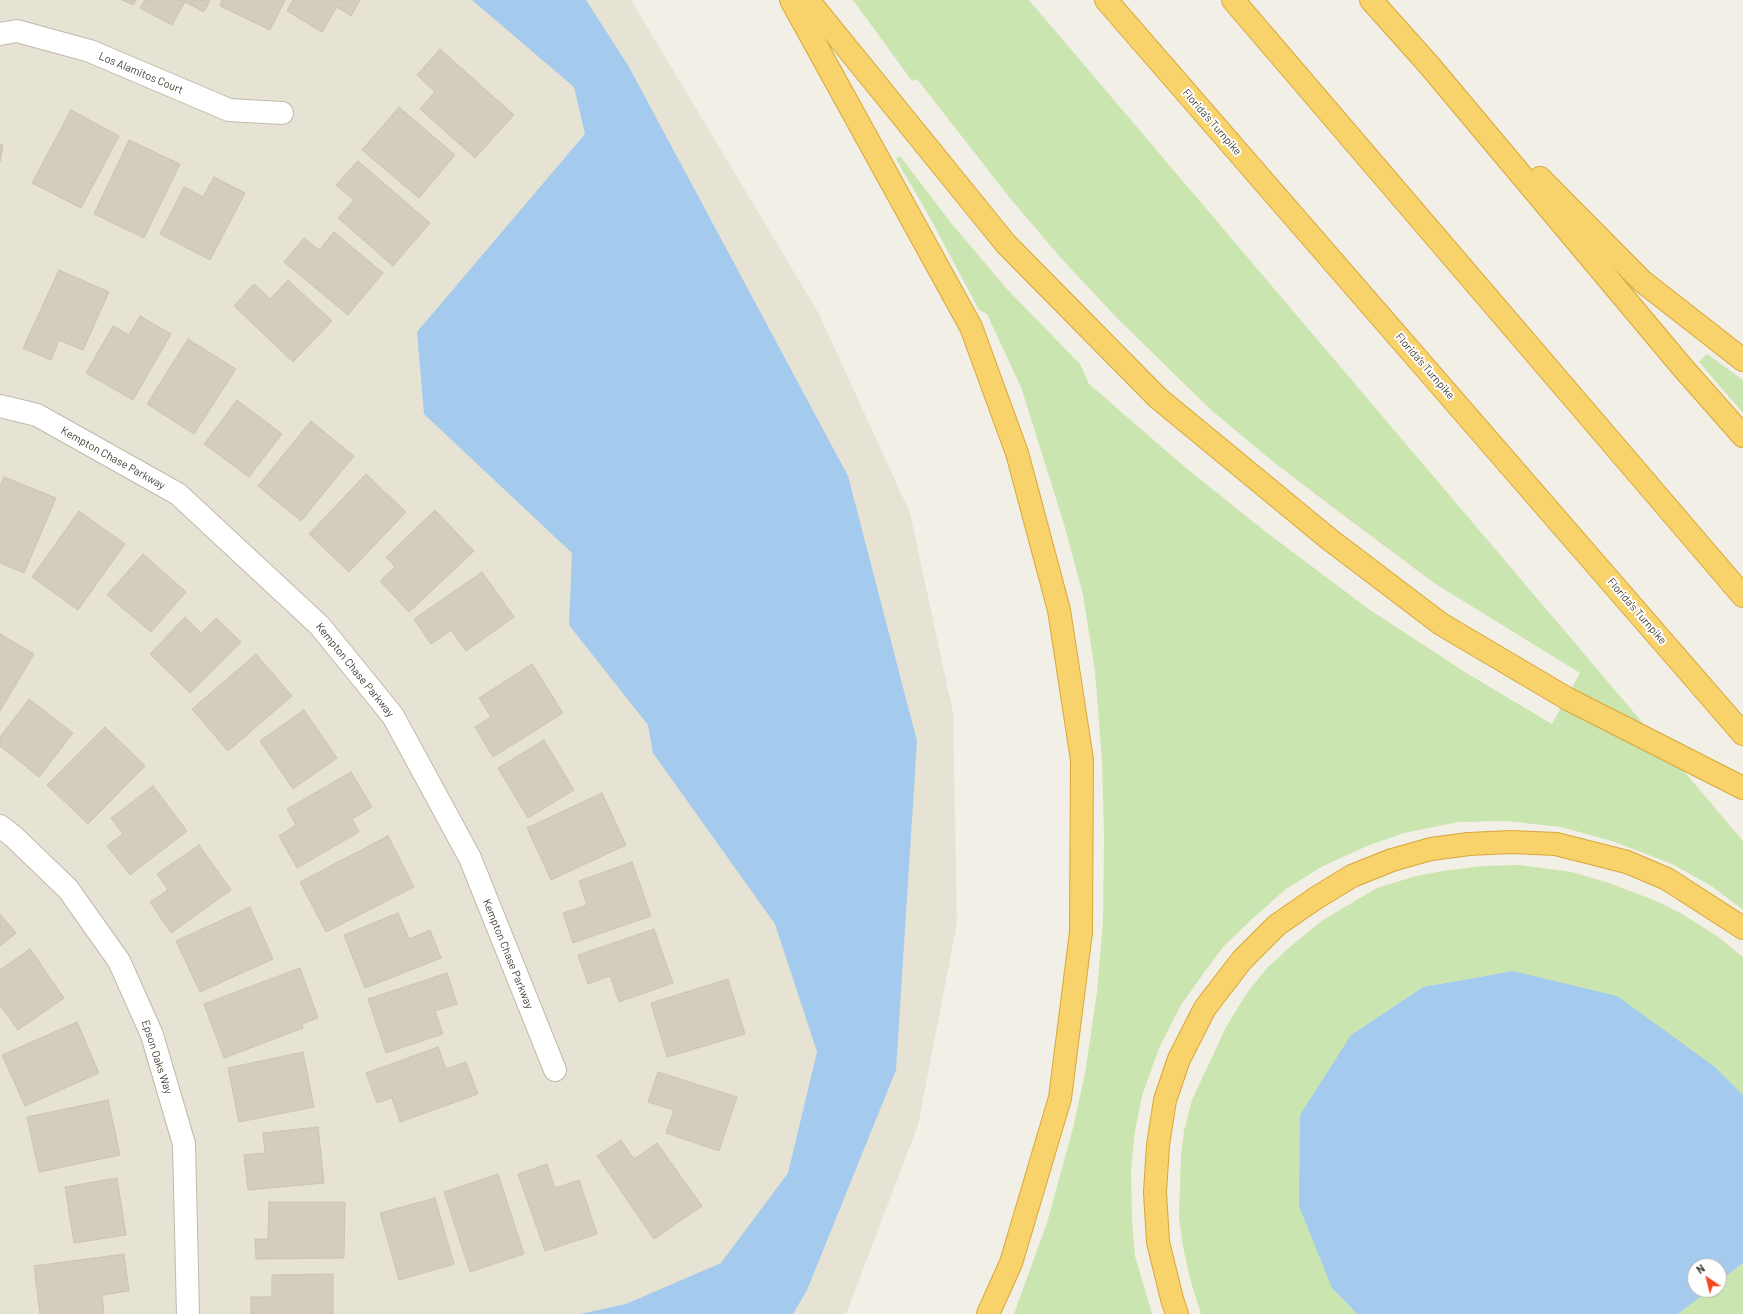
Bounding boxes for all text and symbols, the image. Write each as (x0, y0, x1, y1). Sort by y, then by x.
street label: Los Alamitos Court (97, 49, 185, 97)
street label: Florida's Turnpike (1180, 86, 1244, 158)
street label: Florida's Turnpike (1393, 330, 1457, 402)
street label: Kempton Chase Parkway (59, 424, 167, 492)
street label: Florida's Turnpike (1605, 575, 1669, 647)
street label: Kempton Chase Parkway (313, 620, 397, 720)
street label: Kempton Chase Parkway (480, 897, 536, 1011)
street label: Epson Oaks Way (139, 1018, 175, 1096)
north arrow (1687, 1258, 1727, 1298)
text: N (1694, 1261, 1707, 1276)

